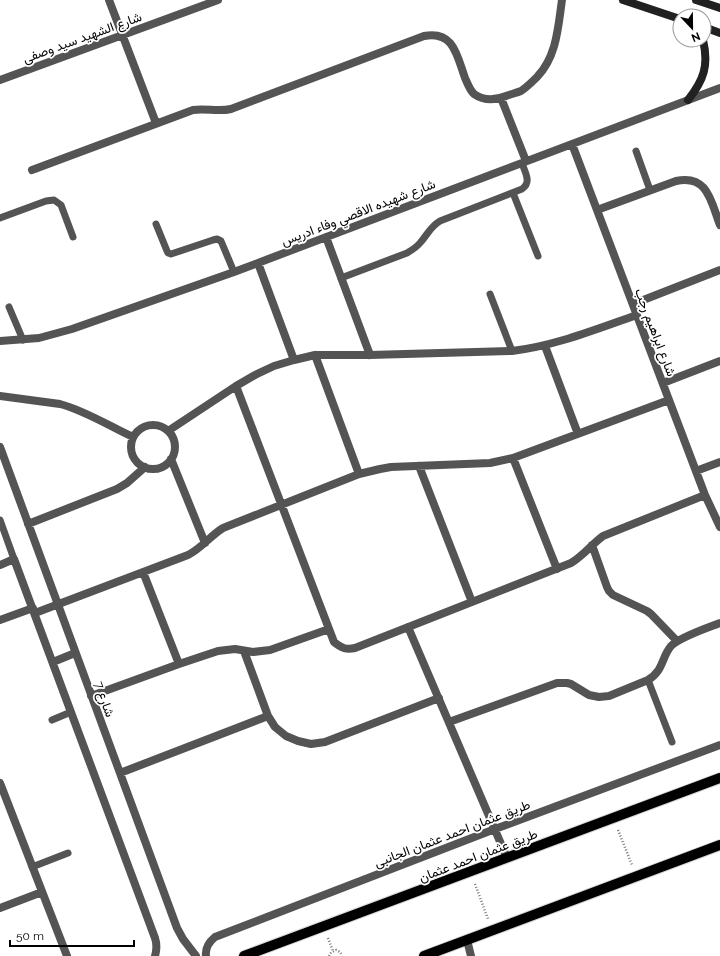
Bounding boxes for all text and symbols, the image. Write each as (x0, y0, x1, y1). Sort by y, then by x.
north arrow (672, 8, 712, 48)
street label: شارع الشهيد سيد وصفى (21, 9, 144, 68)
text: N (689, 29, 702, 44)
street label: شارع شهيده الاقصي وفاء ادريس (279, 176, 438, 252)
street label: شارع ابراهيم رجب (630, 286, 679, 379)
street label: شارع 7 (89, 679, 118, 720)
street label: طريق عثمان احمد عثمان الجانبى (372, 796, 532, 870)
street label: طريق عثمان احمد عثمان (416, 825, 540, 885)
scale bar (10, 922, 134, 948)
text: 50 m (16, 929, 44, 943)

